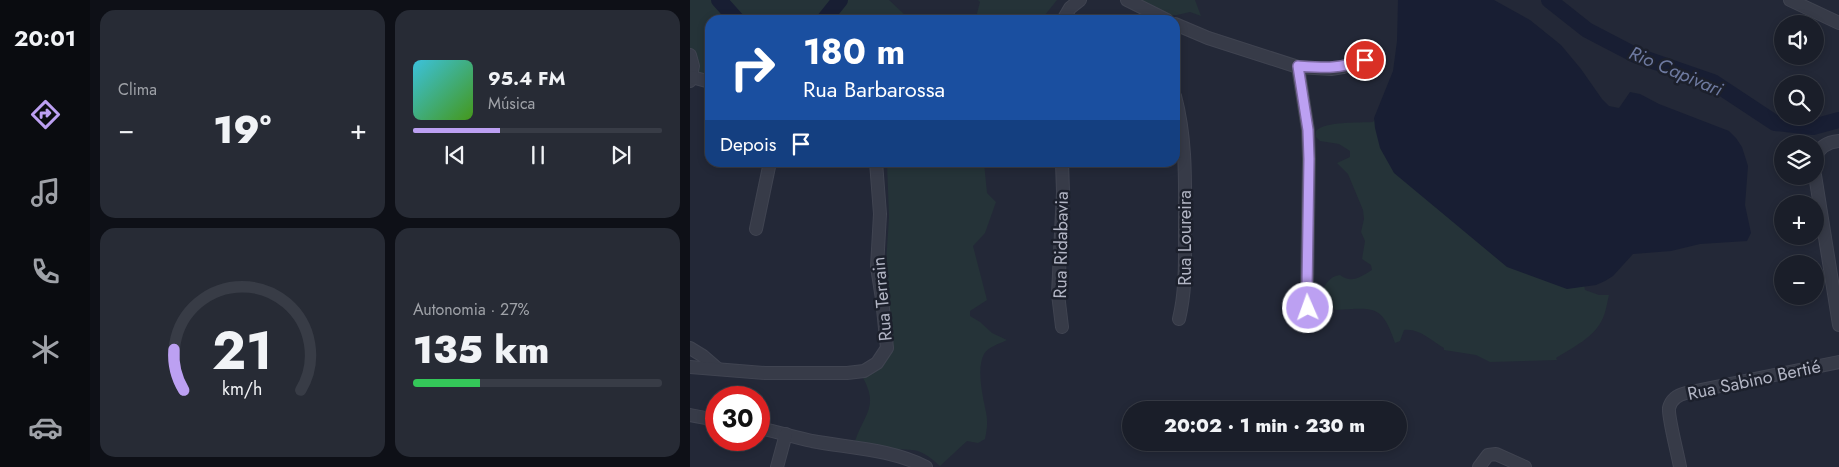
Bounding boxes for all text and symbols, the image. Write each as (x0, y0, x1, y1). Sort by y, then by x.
map controls (1774, 15, 1824, 305)
button: sound (1774, 15, 1824, 65)
text: 20:01 (14, 22, 76, 54)
text: 180 m (803, 27, 905, 77)
icon: right (720, 35, 785, 100)
pin (1344, 39, 1386, 81)
water label: Rio Capivari (1625, 39, 1728, 103)
icon: arrive (1351, 46, 1379, 74)
text: 95.4 FM (488, 65, 565, 92)
text: Rua Barbarossa (803, 73, 945, 105)
button: search (1774, 75, 1824, 125)
text: Clima (118, 78, 157, 101)
text: Música (488, 92, 535, 115)
icon: directions (28, 97, 63, 132)
text: 19° (213, 102, 271, 157)
text: − (118, 109, 135, 150)
text: + (350, 109, 367, 150)
icon: arrive (787, 130, 815, 158)
text: Depois (720, 131, 777, 158)
button: layers (1774, 135, 1824, 185)
icon: previous (441, 141, 469, 169)
icon: pause (524, 141, 552, 169)
icon: next (607, 141, 635, 169)
icon: music (28, 175, 63, 210)
street label: Rua Loureira (1172, 190, 1198, 286)
street label: Rua Ridabavia (1047, 191, 1075, 299)
button: + (1774, 195, 1824, 245)
icon: phone (28, 254, 63, 289)
button: − (1774, 255, 1824, 305)
street label: Rua Terrain (865, 256, 899, 342)
position arrow (1281, 281, 1333, 333)
text: Autonomia · 27% (413, 298, 530, 321)
text: 21 (212, 313, 273, 389)
text: 135 km (413, 322, 549, 377)
icon: climate (28, 332, 63, 367)
street label: Rua Sabino Bertié (1685, 353, 1823, 407)
text: km/h (222, 376, 263, 402)
speed limit sign: 30 (705, 386, 770, 451)
icon: car (28, 410, 63, 445)
text: 20:02 · 1 min · 230 m (1164, 412, 1365, 439)

